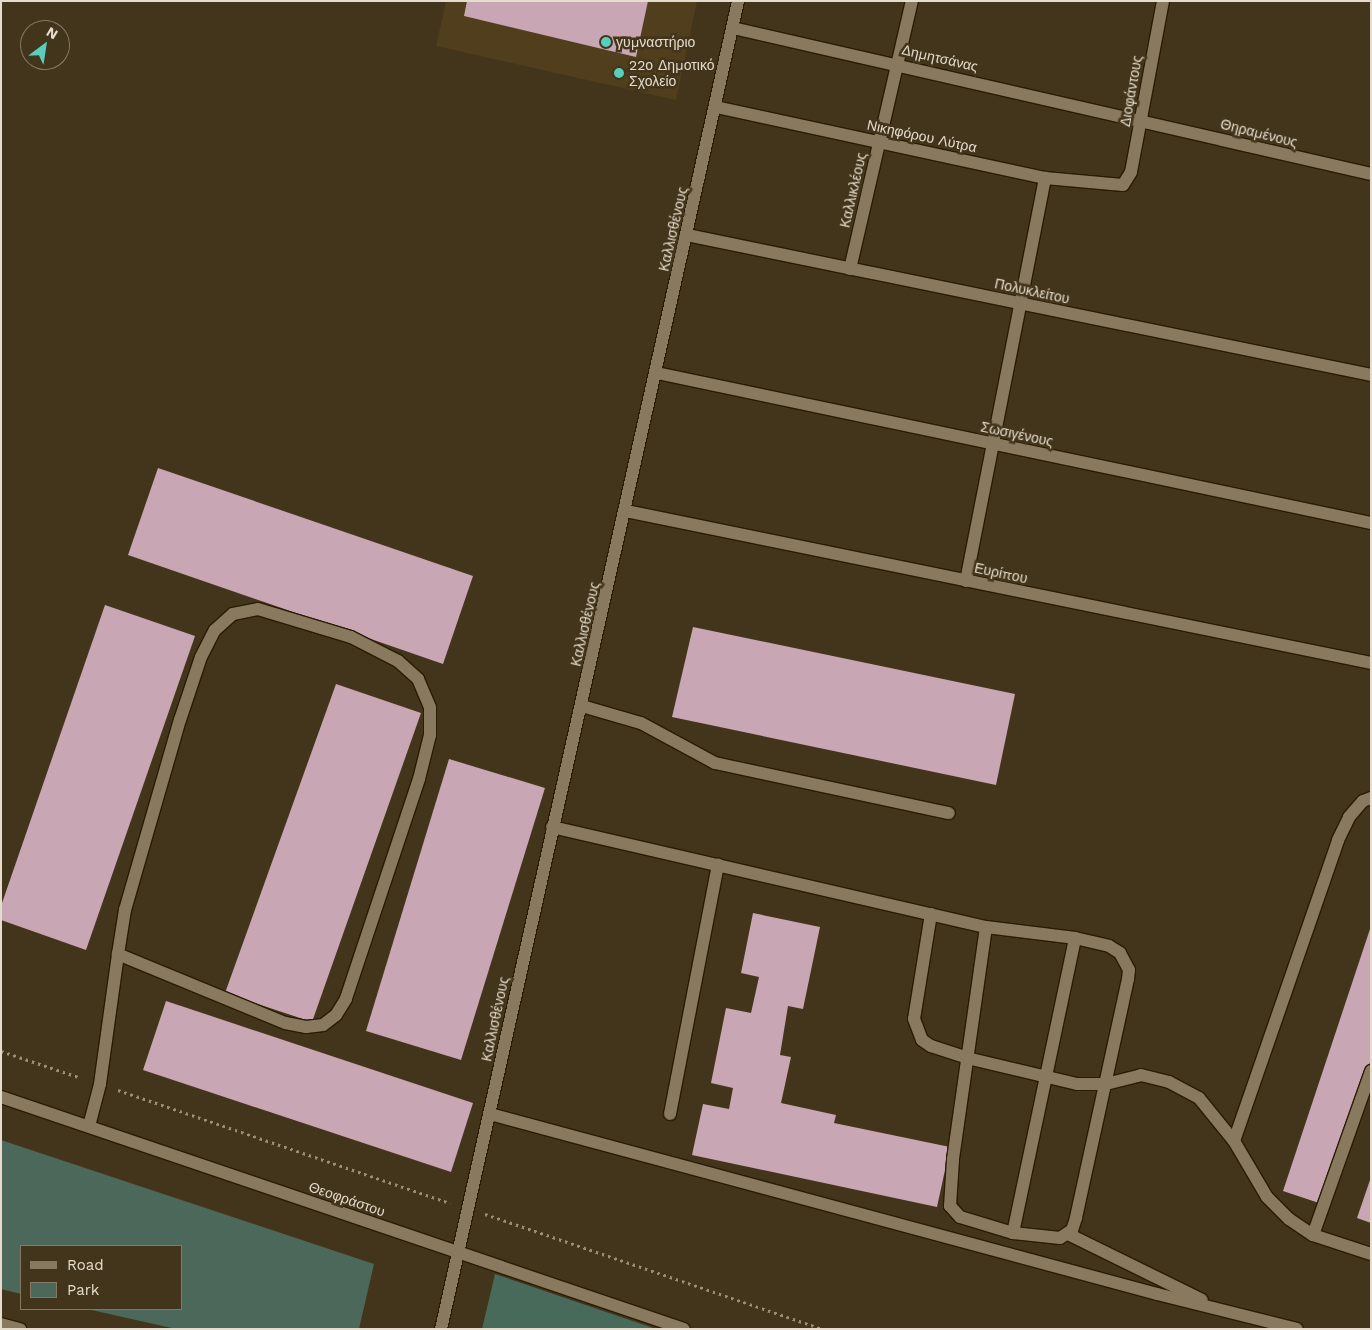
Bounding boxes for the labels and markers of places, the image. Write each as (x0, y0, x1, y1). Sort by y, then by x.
place label: γυμναστήριο (616, 34, 695, 50)
marker: γυμναστήριο (600, 36, 612, 48)
place label: 22ο Δημοτικό Σχολείο (629, 57, 715, 90)
marker: 22ο Δημοτικό Σχολείο (613, 67, 625, 79)

